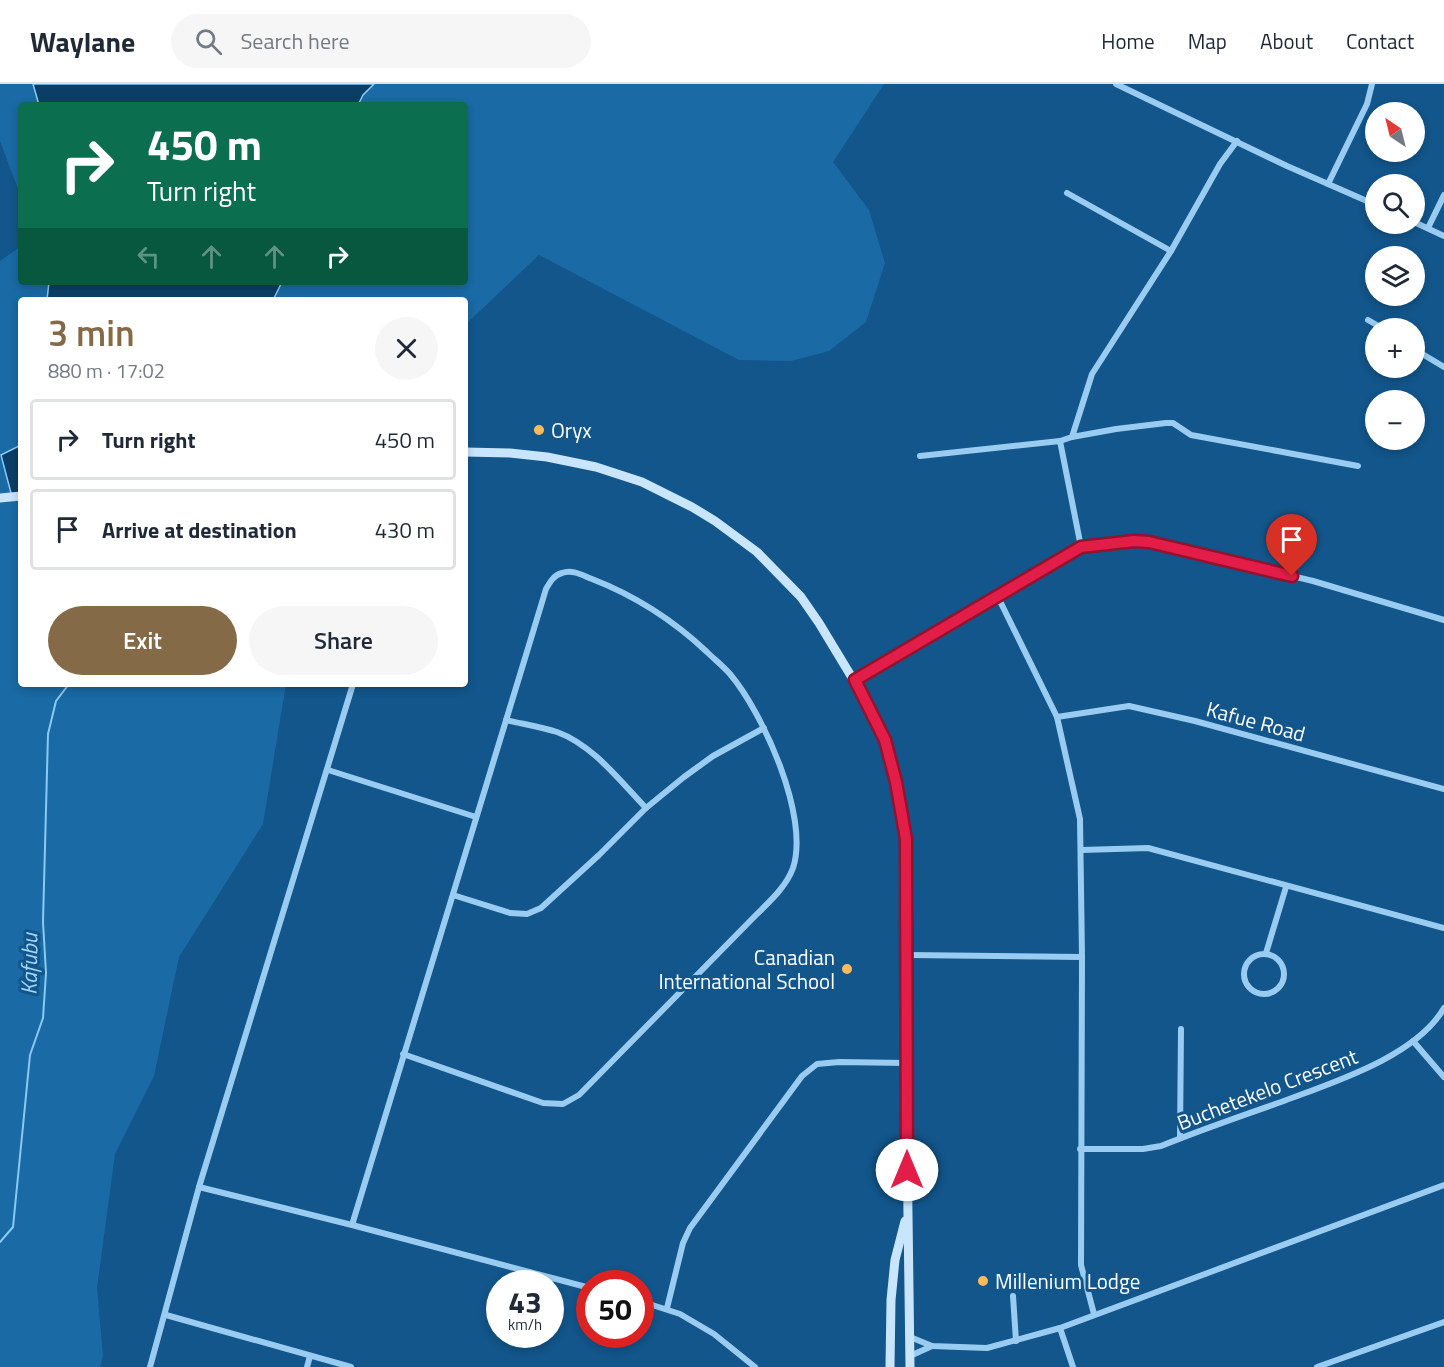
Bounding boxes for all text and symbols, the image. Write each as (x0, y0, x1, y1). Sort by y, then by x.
search box (171, 14, 591, 68)
text: Waylane (30, 20, 135, 63)
text: Search here (240, 24, 350, 58)
icon: search (192, 25, 225, 58)
text: Home (1101, 25, 1155, 57)
text: Map (1188, 25, 1227, 57)
text: About (1260, 25, 1313, 57)
text: Contact (1346, 25, 1414, 57)
north arrow (1365, 102, 1425, 162)
map controls (1365, 102, 1425, 450)
text: 450 m (147, 112, 262, 176)
icon: right (48, 126, 126, 204)
text: Turn right (147, 170, 256, 211)
button: search (1365, 174, 1425, 234)
icon: left (132, 240, 165, 273)
icon: ahead (195, 240, 228, 273)
icon: ahead (258, 240, 291, 273)
icon: right (321, 240, 354, 273)
button: layers (1365, 246, 1425, 306)
text: 3 min (48, 305, 135, 360)
button: close (375, 317, 438, 380)
button: + (1365, 318, 1425, 378)
text: 880 m · 17:02 (48, 355, 165, 386)
button: − (1365, 390, 1425, 450)
place label: Oryx (551, 414, 592, 446)
icon: right (51, 423, 84, 456)
text: Turn right (102, 423, 196, 457)
text: 450 m (375, 423, 435, 457)
marker: Oryx (532, 423, 546, 437)
icon: arrive (51, 513, 84, 546)
text: Arrive at destination (102, 513, 297, 547)
text: 430 m (375, 513, 435, 547)
pin (1266, 514, 1317, 576)
icon: arrive (1275, 523, 1308, 556)
button: Exit (48, 606, 237, 675)
button: Share (249, 606, 438, 675)
street label: Kafue Road (1203, 692, 1309, 750)
water label: Kafubu (11, 931, 47, 995)
place label: Canadian International School (658, 941, 835, 997)
marker: Canadian International School (840, 962, 854, 976)
street label: Buchetekelo Crescent (1172, 1040, 1362, 1138)
position arrow (875, 1138, 939, 1202)
place label: Millenium Lodge (995, 1265, 1140, 1297)
speed limit sign: 50 (576, 1270, 654, 1348)
marker: Millenium Lodge (976, 1274, 990, 1288)
text: 43 (508, 1279, 542, 1325)
text: km/h (508, 1313, 542, 1336)

